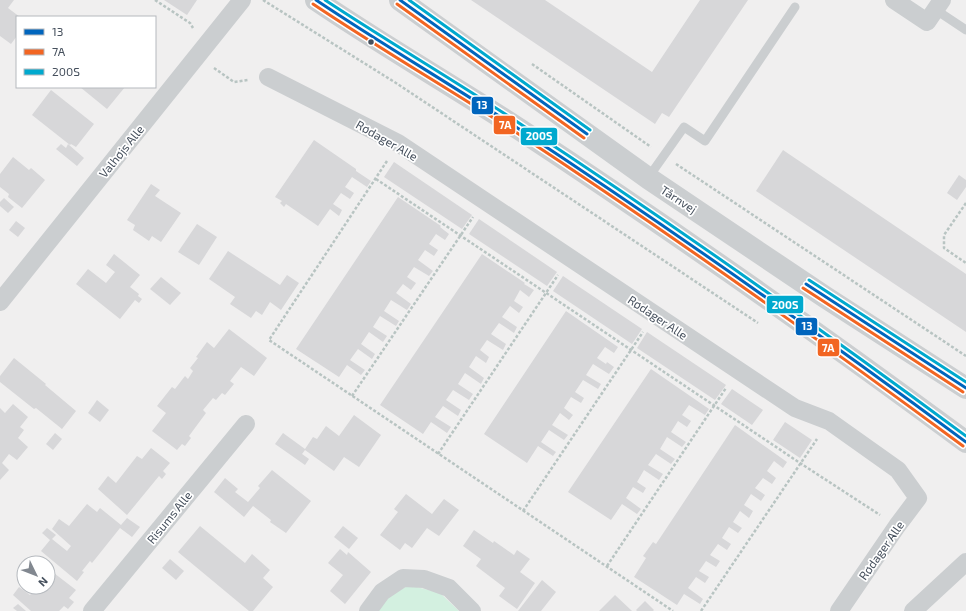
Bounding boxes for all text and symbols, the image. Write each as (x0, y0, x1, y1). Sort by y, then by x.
legend (16, 16, 156, 88)
text: 13 (52, 24, 63, 38)
unlabelled marker (366, 37, 376, 47)
text: 7A (52, 44, 66, 58)
text: 200S (52, 64, 80, 78)
line badge: 13 (471, 96, 494, 115)
text: 13 (477, 98, 488, 111)
line badge: 7A (493, 115, 516, 135)
street label: Rødager Alle (354, 117, 420, 163)
text: 7A (499, 118, 512, 131)
street label: Valhøjs Alle (96, 122, 147, 181)
line badge: 200S (520, 127, 558, 146)
text: 200S (526, 129, 553, 142)
street label: Tårnvej (658, 182, 700, 217)
street label: Rødager Alle (626, 292, 690, 342)
line badge: 200S (766, 295, 804, 314)
text: 200S (772, 298, 799, 311)
line badge: 13 (795, 317, 818, 336)
text: 13 (802, 319, 813, 332)
line badge: 7A (817, 338, 840, 357)
text: 7A (822, 341, 835, 354)
street label: Risums Alle (144, 488, 194, 546)
street label: Rødager Alle (856, 518, 906, 582)
north arrow (16, 555, 56, 595)
text: N (36, 575, 51, 590)

